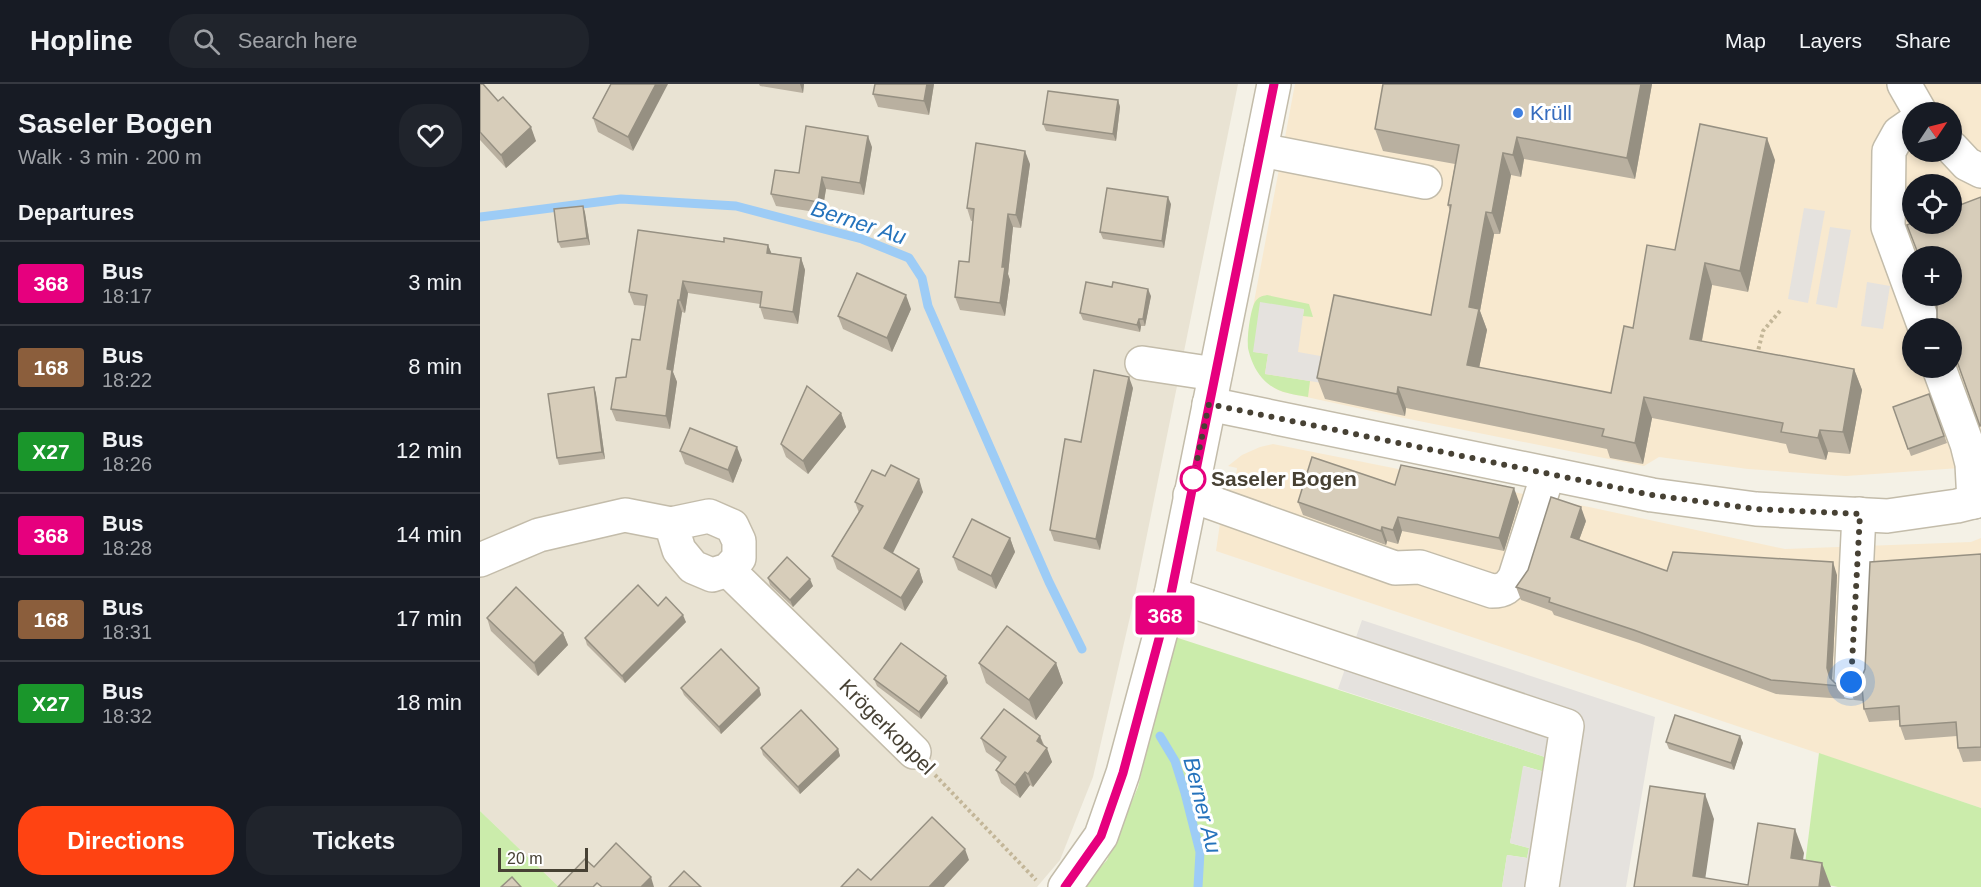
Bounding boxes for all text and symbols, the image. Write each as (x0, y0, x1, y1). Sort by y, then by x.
search box (169, 14, 589, 68)
text: Hopline (30, 25, 133, 56)
icon: search (190, 25, 223, 58)
text: Search here (238, 28, 358, 53)
text: Map (1725, 29, 1766, 52)
text: Layers (1799, 29, 1862, 52)
text: Share (1895, 29, 1951, 52)
place label: Krüll (1530, 101, 1572, 124)
north arrow (1902, 102, 1962, 162)
map controls (1902, 102, 1962, 378)
button: heart (399, 104, 462, 167)
marker: Krüll (1511, 106, 1525, 120)
text: Saseler Bogen (18, 108, 213, 139)
text: Walk · 3 min · 200 m (18, 146, 202, 168)
button: locate (1902, 174, 1962, 234)
water label: Berner Au (808, 195, 909, 250)
text: Departures (18, 200, 134, 225)
button: + (1902, 246, 1962, 306)
text: Bus (102, 259, 144, 284)
text: 3 min (408, 270, 462, 295)
text: 368 (33, 272, 69, 295)
text: 18:17 (102, 285, 152, 307)
button: − (1902, 318, 1962, 378)
text: Bus (102, 343, 144, 368)
text: 8 min (408, 354, 462, 379)
text: 168 (33, 356, 69, 379)
text: 18:22 (102, 369, 152, 391)
text: Bus (102, 427, 144, 452)
text: 12 min (396, 438, 462, 463)
text: X27 (32, 440, 70, 463)
text: 18:26 (102, 453, 152, 475)
marker: Saseler Bogen (1180, 466, 1206, 492)
place label: Saseler Bogen (1211, 467, 1357, 490)
text: Bus (102, 511, 144, 536)
text: 14 min (396, 522, 462, 547)
text: 368 (33, 524, 69, 547)
text: 18:28 (102, 537, 152, 559)
text: Bus (102, 595, 144, 620)
line badge: 368 (1130, 596, 1200, 634)
text: 368 (1147, 604, 1183, 627)
text: 17 min (396, 606, 462, 631)
text: 168 (33, 608, 69, 631)
text: 18:31 (102, 621, 152, 643)
your location (1836, 667, 1866, 697)
street label: Krögerkoppel (835, 674, 940, 779)
text: Bus (102, 679, 144, 704)
text: 18 min (396, 690, 462, 715)
text: X27 (32, 692, 70, 715)
text: 18:32 (102, 705, 152, 727)
water label: Berner Au (1179, 754, 1227, 856)
button: Directions (18, 806, 234, 875)
button: Tickets (246, 806, 462, 875)
scale bar (498, 845, 588, 872)
text: 20 m (507, 850, 543, 867)

